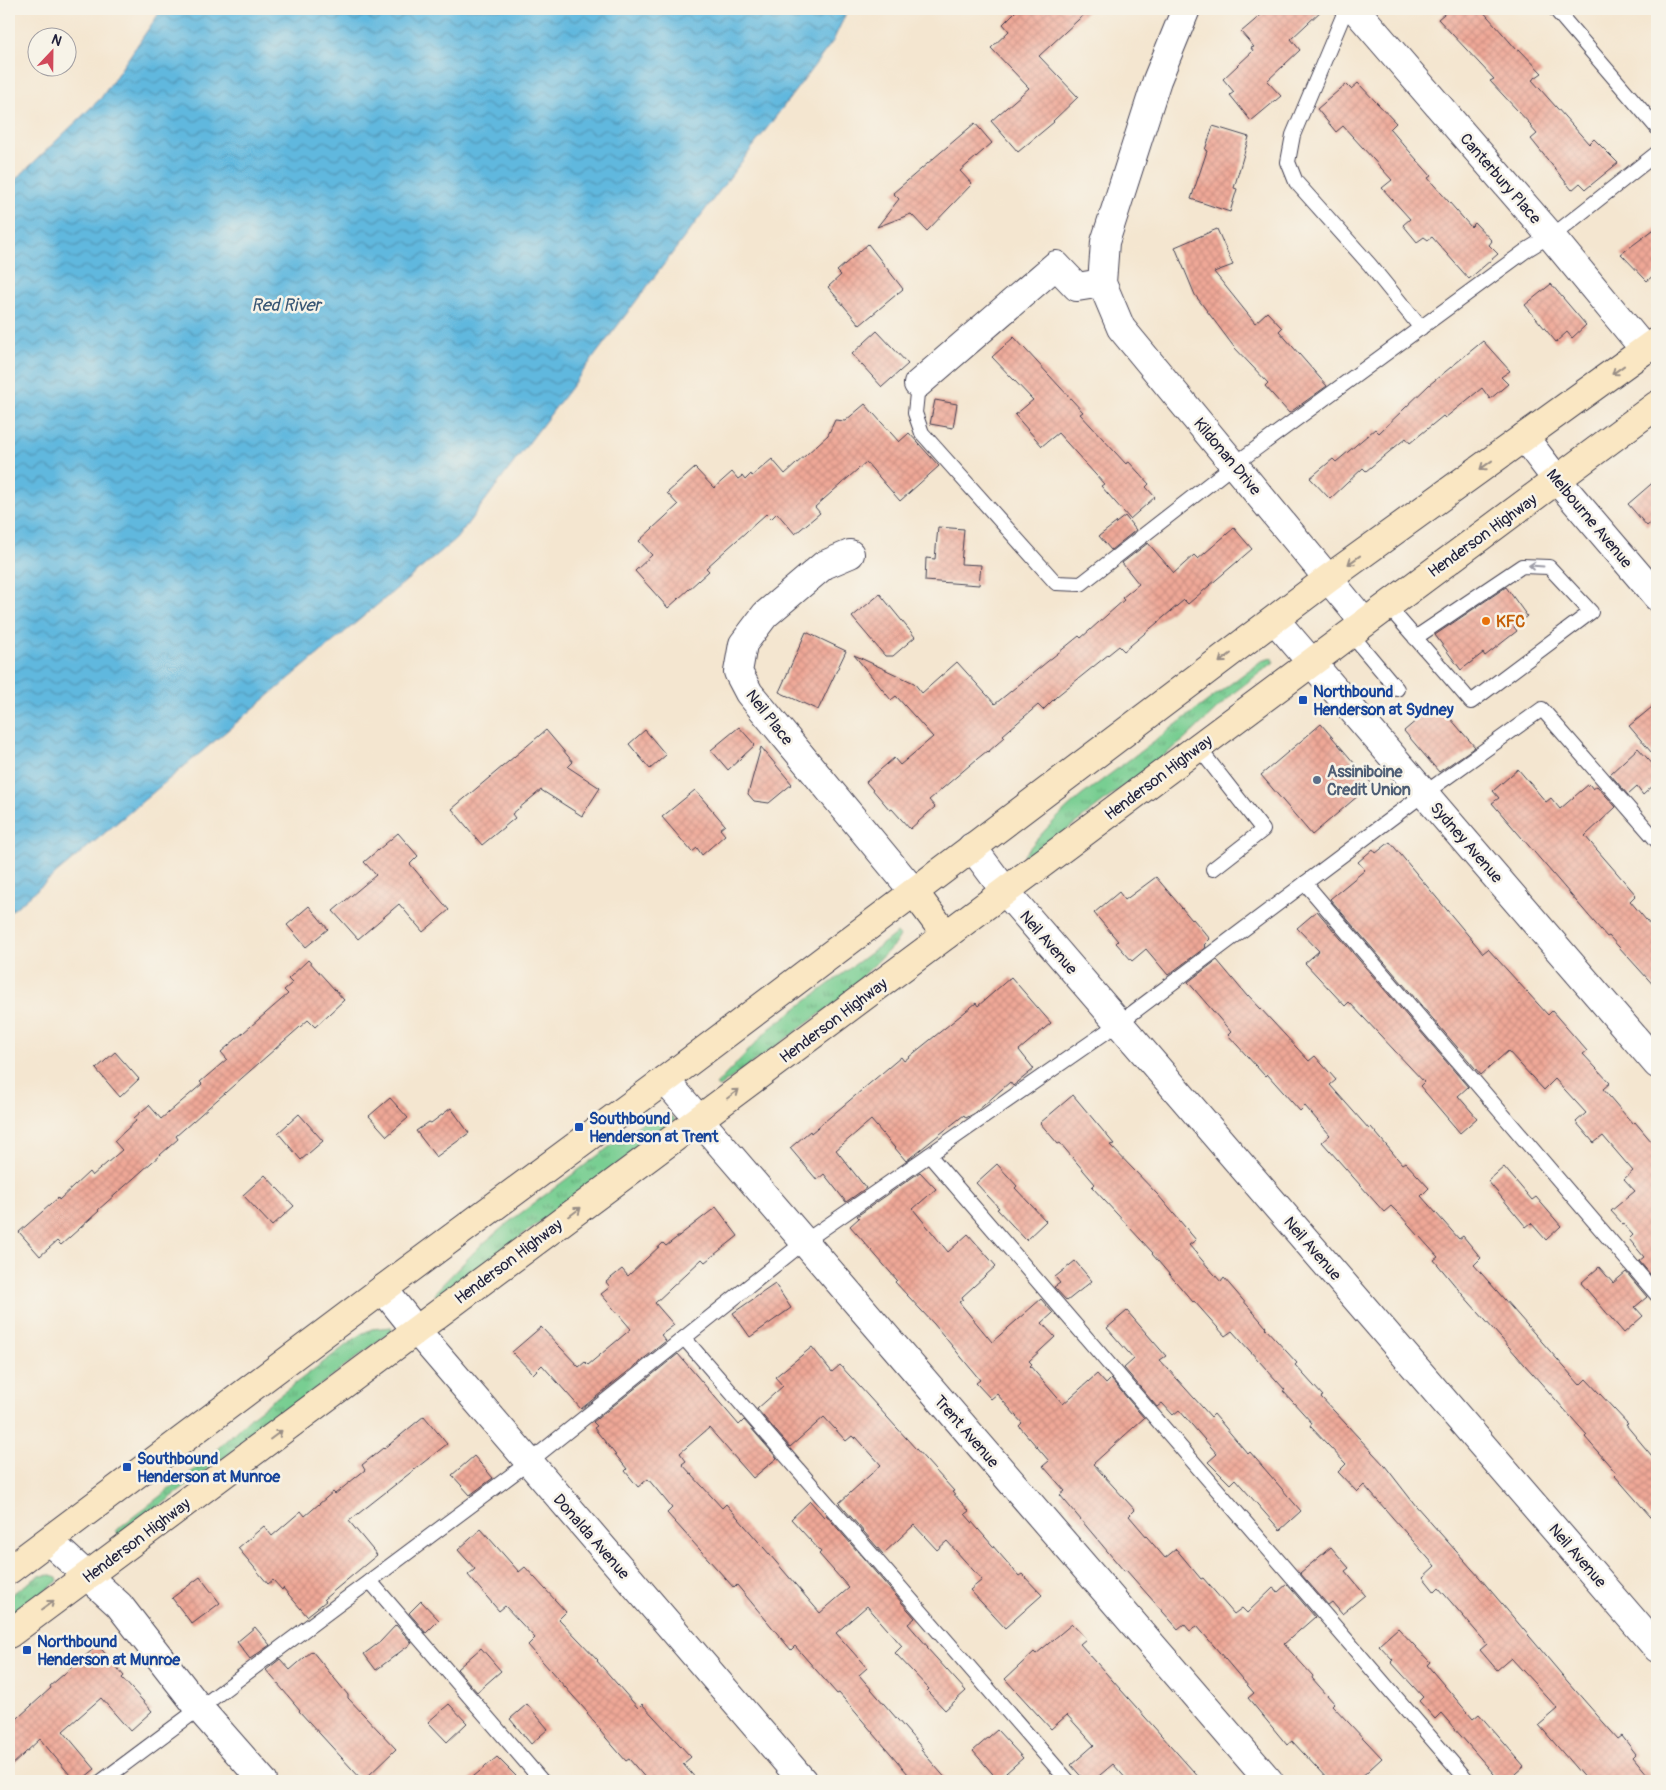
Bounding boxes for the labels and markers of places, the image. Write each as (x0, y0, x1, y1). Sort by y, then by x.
place label: KFC (1496, 612, 1525, 632)
marker: KFC (1480, 615, 1492, 627)
place label: Northbound Henderson at Sydney (1313, 682, 1454, 720)
marker: Northbound Henderson at Sydney (1297, 694, 1309, 706)
place label: Assiniboine Credit Union (1327, 762, 1411, 800)
marker: Assiniboine Credit Union (1311, 774, 1323, 786)
place label: Southbound Henderson at Trent (589, 1109, 719, 1147)
marker: Southbound Henderson at Trent (573, 1121, 585, 1133)
place label: Southbound Henderson at Munroe (137, 1449, 281, 1487)
marker: Southbound Henderson at Munroe (121, 1461, 133, 1473)
place label: Northbound Henderson at Munroe (37, 1632, 181, 1670)
marker: Northbound Henderson at Munroe (21, 1644, 33, 1656)

